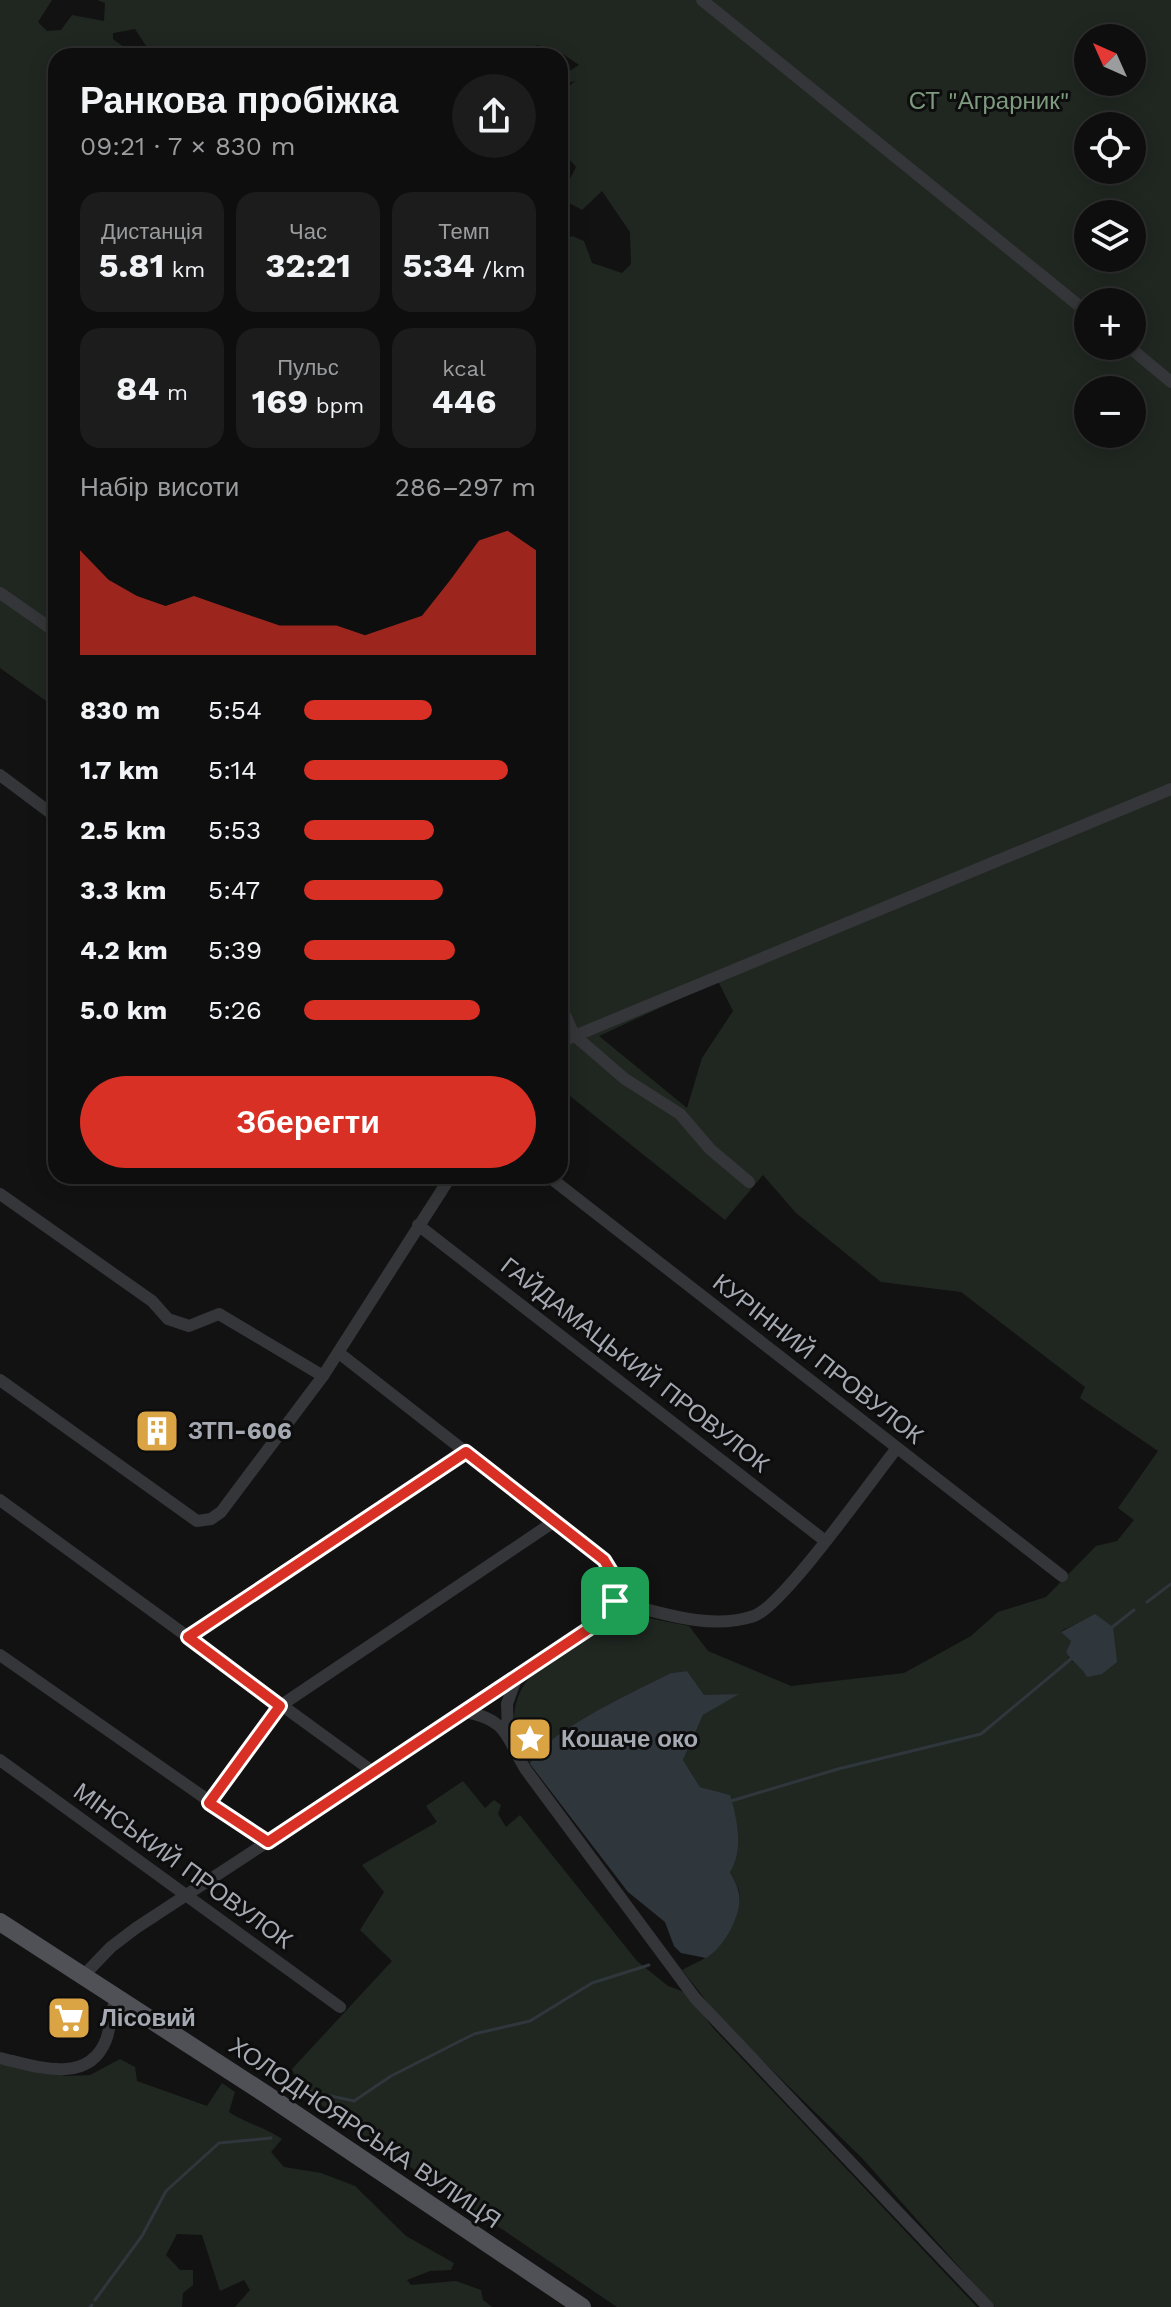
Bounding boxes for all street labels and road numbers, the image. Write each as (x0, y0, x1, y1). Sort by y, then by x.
street label: ГАЙДАМАЦЬКИЙ ПРОВУЛОК (495, 1252, 775, 1478)
street label: КУРІННИЙ ПРОВУЛОК (707, 1268, 929, 1450)
street label: МІНСЬКИЙ ПРОВУЛОК (68, 1777, 298, 1955)
street label: ХОЛОДНОЯРСЬКА ВУЛИЦЯ (224, 2032, 506, 2234)

